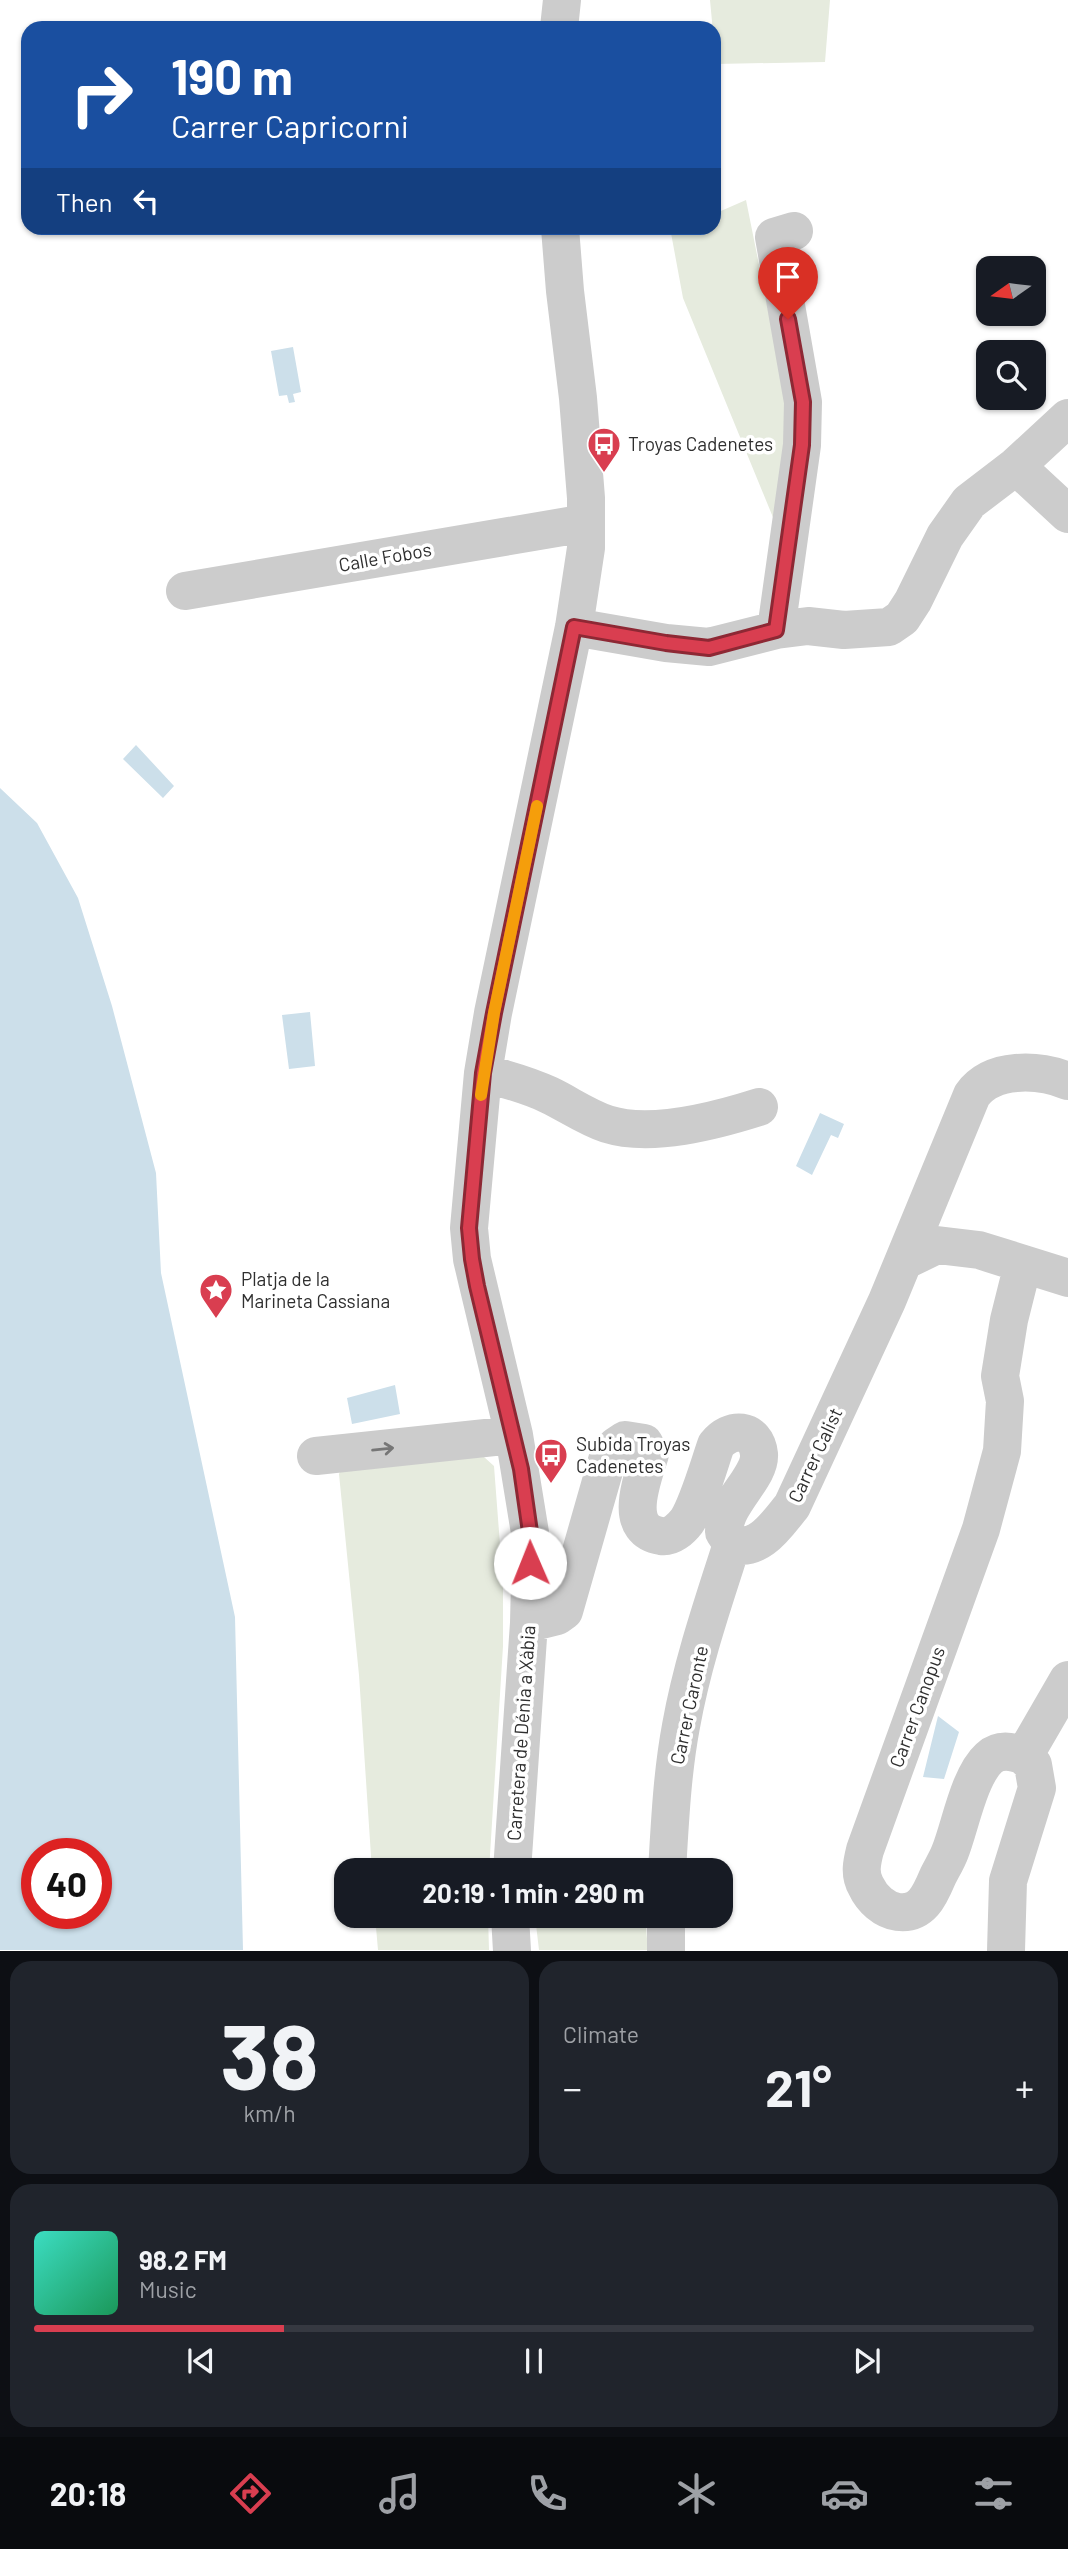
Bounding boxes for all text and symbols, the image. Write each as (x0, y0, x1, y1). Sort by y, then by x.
text: 190 m (171, 46, 293, 105)
icon: right (56, 49, 147, 140)
text: Carrer Capricorni (171, 106, 409, 144)
icon: left (127, 182, 165, 220)
text: Then (56, 186, 113, 217)
pin (758, 247, 818, 319)
north arrow (976, 256, 1046, 326)
map controls (976, 256, 1046, 410)
icon: arrive (769, 258, 807, 296)
button: search (976, 340, 1046, 410)
bus stop icon: Troyas Cadenetes (585, 425, 623, 474)
place label: Troyas Cadenetes (628, 432, 773, 455)
street label: Calle Fobos (337, 537, 433, 576)
place label: Platja de la Marineta Cassiana (241, 1267, 390, 1312)
place icon: Platja de la Marineta Cassiana (197, 1271, 235, 1320)
street label: Carrer Calist (783, 1404, 847, 1506)
place label: Subida Troyas Cadenetes (576, 1432, 690, 1477)
bus stop icon: Subida Troyas Cadenetes (532, 1436, 570, 1485)
one-way arrow (372, 1442, 394, 1455)
position arrow (493, 1526, 567, 1600)
street label: Carretera de Dénia a Xàbia (501, 1624, 540, 1841)
street label: Carrer Caronte (665, 1643, 712, 1766)
street label: Carrer Canopus (884, 1643, 949, 1770)
speed limit sign: 40 (21, 1838, 112, 1929)
text: 20:19 · 1 min · 290 m (423, 1877, 644, 1908)
text: 38 (220, 1999, 319, 2108)
text: Climate (563, 2020, 639, 2048)
text: 21° (765, 2055, 832, 2117)
text: − (563, 2064, 582, 2110)
text: + (1015, 2064, 1034, 2110)
text: km/h (243, 2099, 296, 2127)
text: 98.2 FM (139, 2244, 227, 2275)
text: Music (139, 2275, 197, 2303)
icon: previous (182, 2342, 220, 2380)
icon: pause (515, 2342, 553, 2380)
icon: next (848, 2342, 886, 2380)
icon: directions (226, 2469, 275, 2518)
icon: music (375, 2469, 424, 2518)
icon: phone (523, 2469, 572, 2518)
icon: climate (672, 2469, 721, 2518)
icon: car (820, 2469, 869, 2518)
icon: filters (969, 2469, 1018, 2518)
text: 20:18 (50, 2474, 126, 2512)

